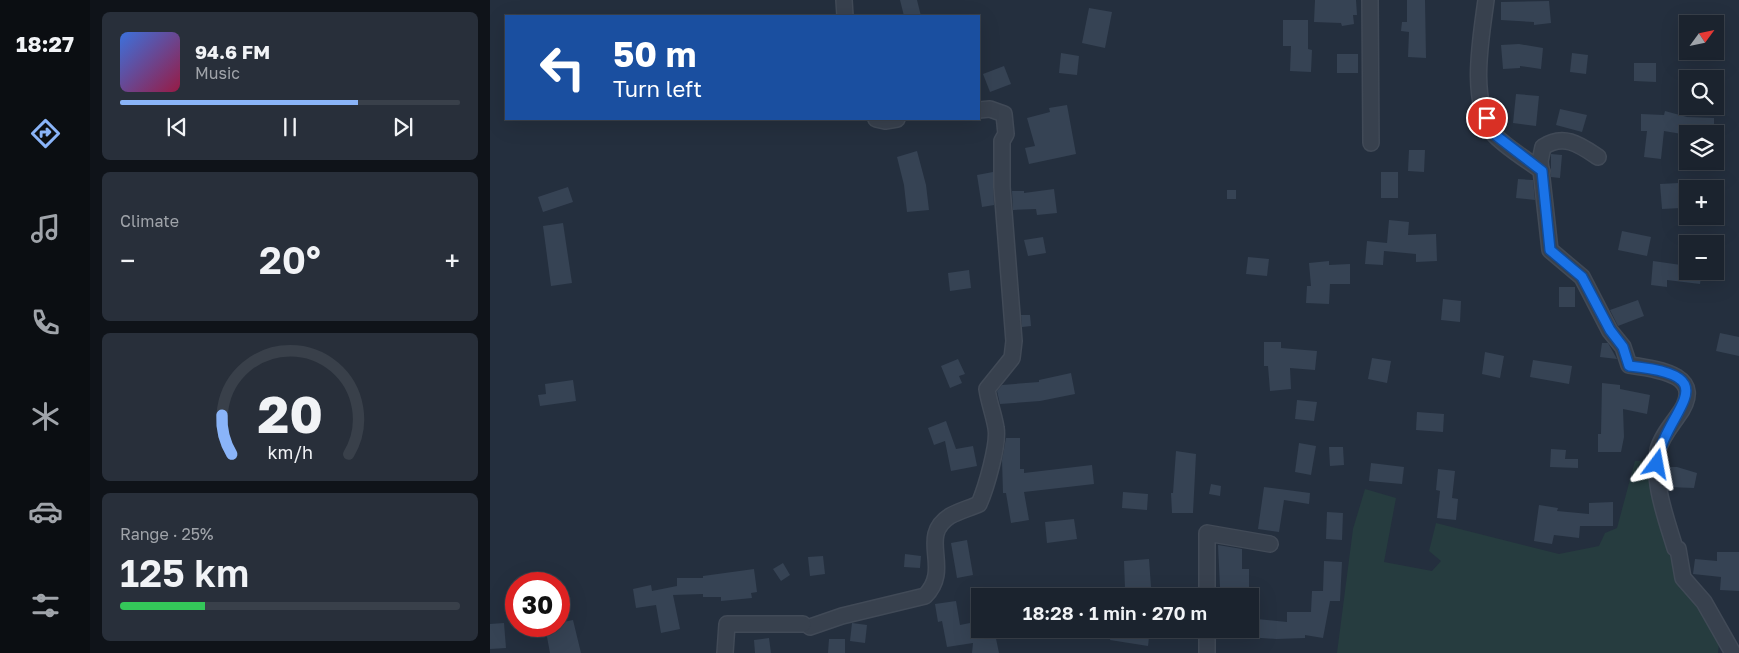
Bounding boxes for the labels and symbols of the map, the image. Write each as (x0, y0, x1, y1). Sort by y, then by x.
north arrow (1679, 15, 1724, 60)
pin (1466, 97, 1508, 139)
position arrow (1630, 437, 1682, 489)
speed limit sign: 30 (505, 572, 570, 637)

